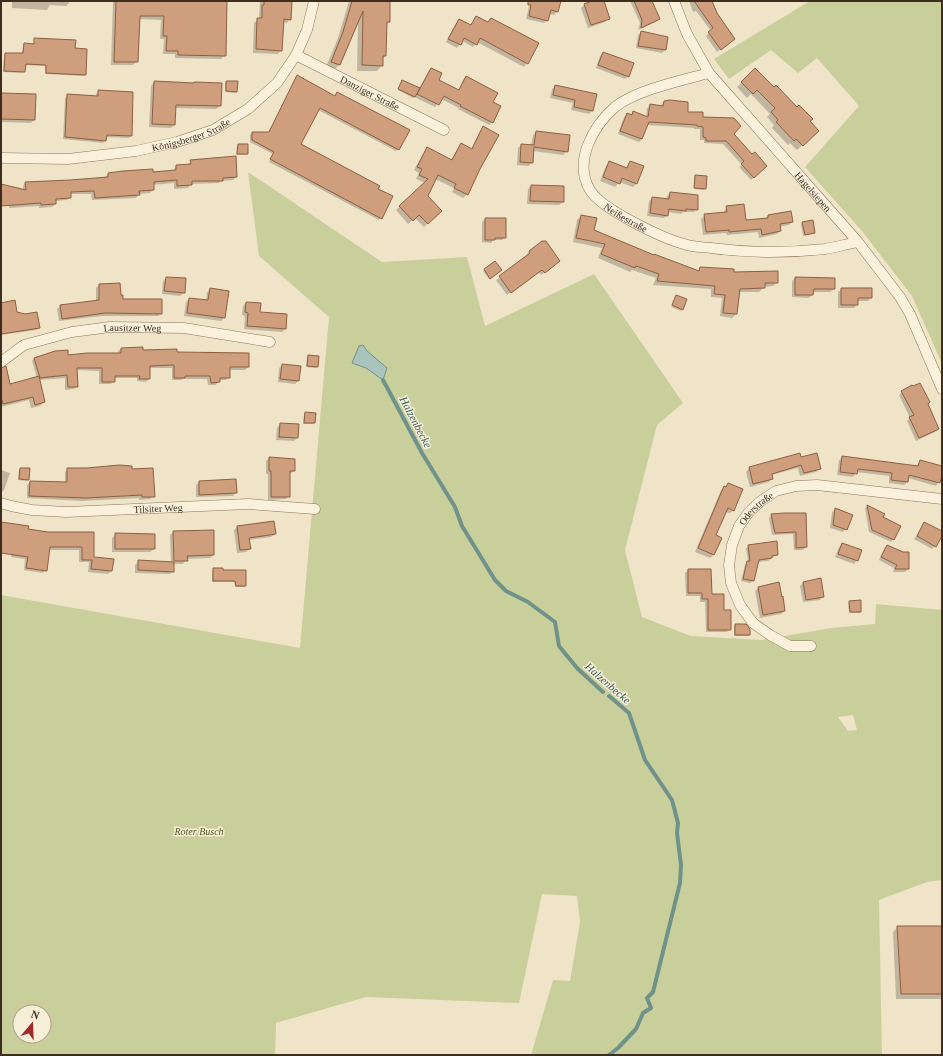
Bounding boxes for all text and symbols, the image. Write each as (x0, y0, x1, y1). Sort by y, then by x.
street label: Danziger Straße (339, 73, 402, 112)
street label: Königsberger Straße (151, 115, 232, 153)
street label: Hagelsiepen (793, 169, 834, 214)
street label: Neißestraße (602, 201, 650, 234)
street label: Lausitzer Weg (103, 321, 161, 333)
water label: Halzenbecke (397, 393, 435, 450)
street label: Oderstraße (736, 489, 776, 527)
street label: Tilsiter Weg (133, 501, 183, 515)
water label: Halzenbecke (582, 659, 633, 706)
park label: Roter Busch (173, 826, 224, 837)
north arrow (12, 1004, 52, 1044)
text: N (30, 1008, 41, 1022)

